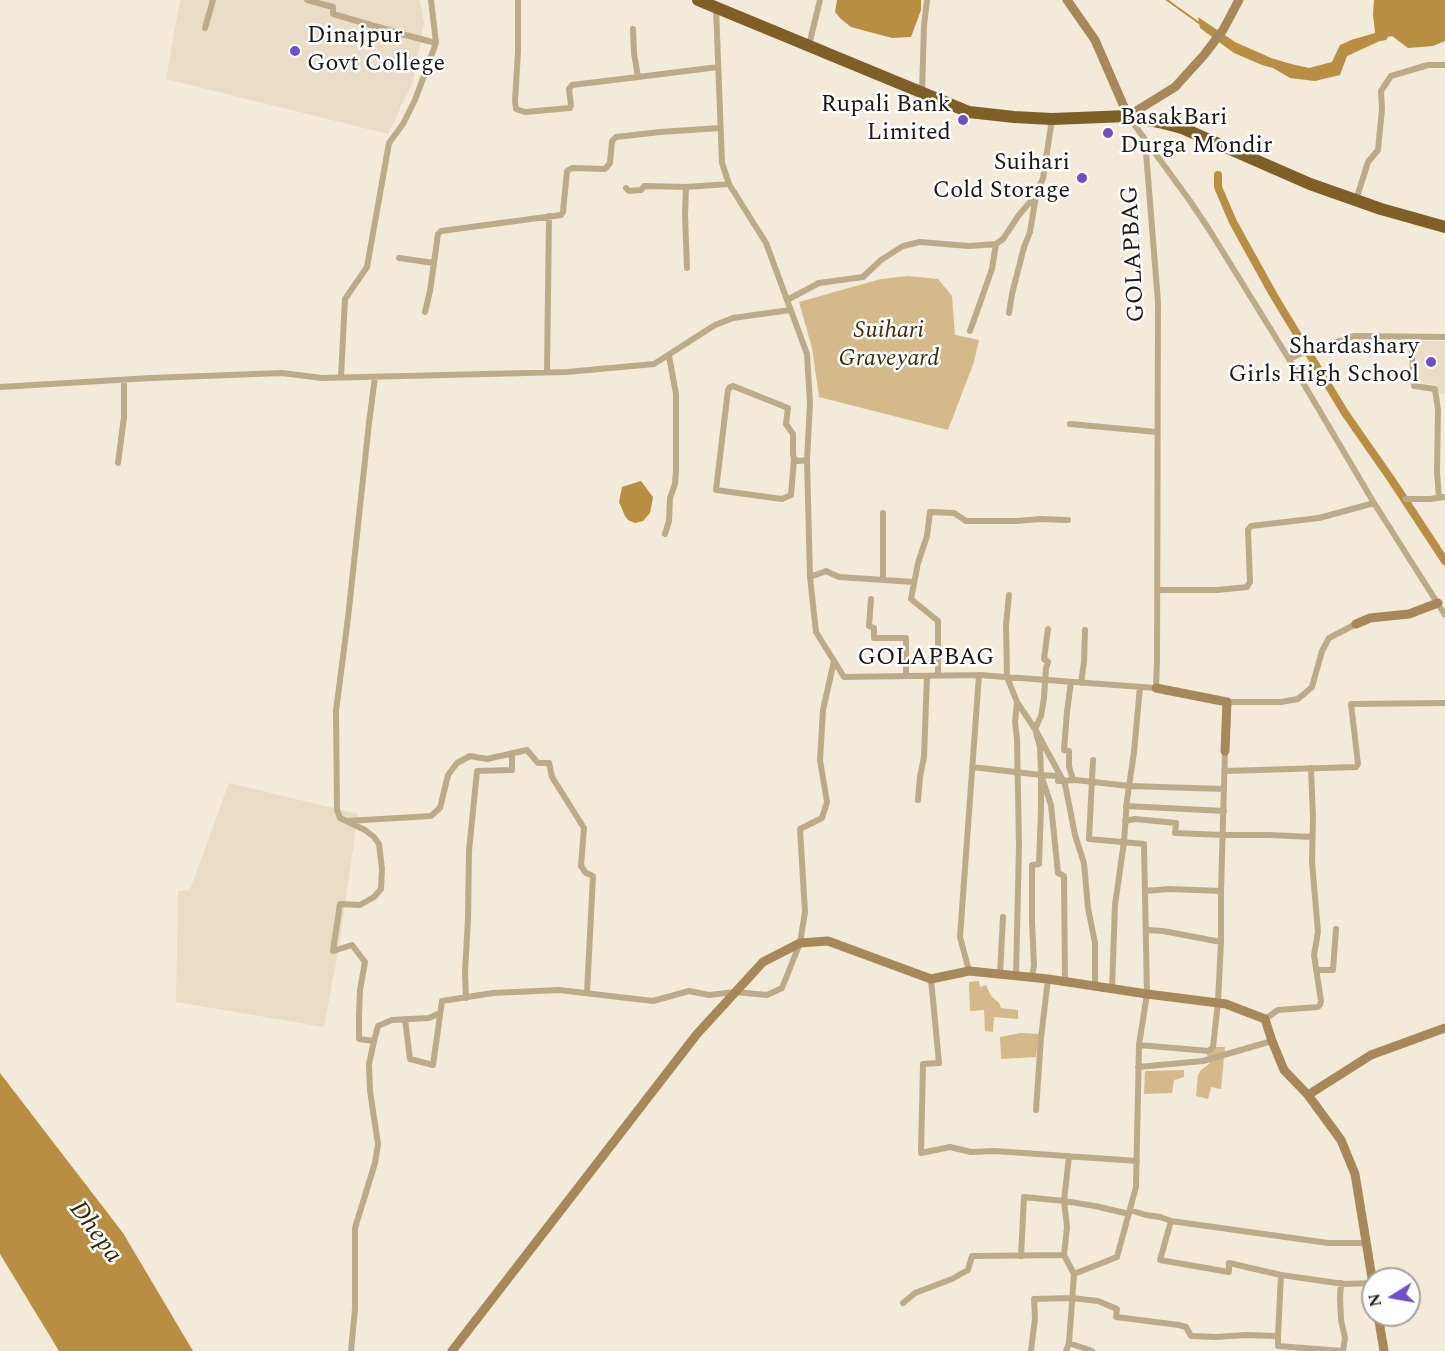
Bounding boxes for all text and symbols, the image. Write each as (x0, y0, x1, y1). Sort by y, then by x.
place label: Dinajpur Govt College (307, 23, 445, 79)
marker: Dinajpur Govt College (288, 44, 302, 58)
place label: Rupali Bank Limited (821, 92, 951, 148)
place label: BasakBari Durga Mondir (1120, 105, 1273, 161)
marker: Rupali Bank Limited (956, 113, 970, 127)
marker: BasakBari Durga Mondir (1101, 126, 1115, 140)
place label: Suihari Cold Storage (933, 150, 1070, 206)
marker: Suihari Cold Storage (1075, 171, 1089, 185)
street label: GOLAPBAG (1117, 185, 1153, 323)
park label: Suihari Graveyard (839, 318, 939, 374)
place label: Shardashary Girls High School (1229, 334, 1419, 390)
marker: Shardashary Girls High School (1424, 355, 1438, 369)
street label: GOLAPBAG (858, 645, 994, 673)
water label: Dhepa (61, 1196, 127, 1270)
north arrow (1361, 1267, 1421, 1327)
text: N (1362, 1291, 1388, 1309)

